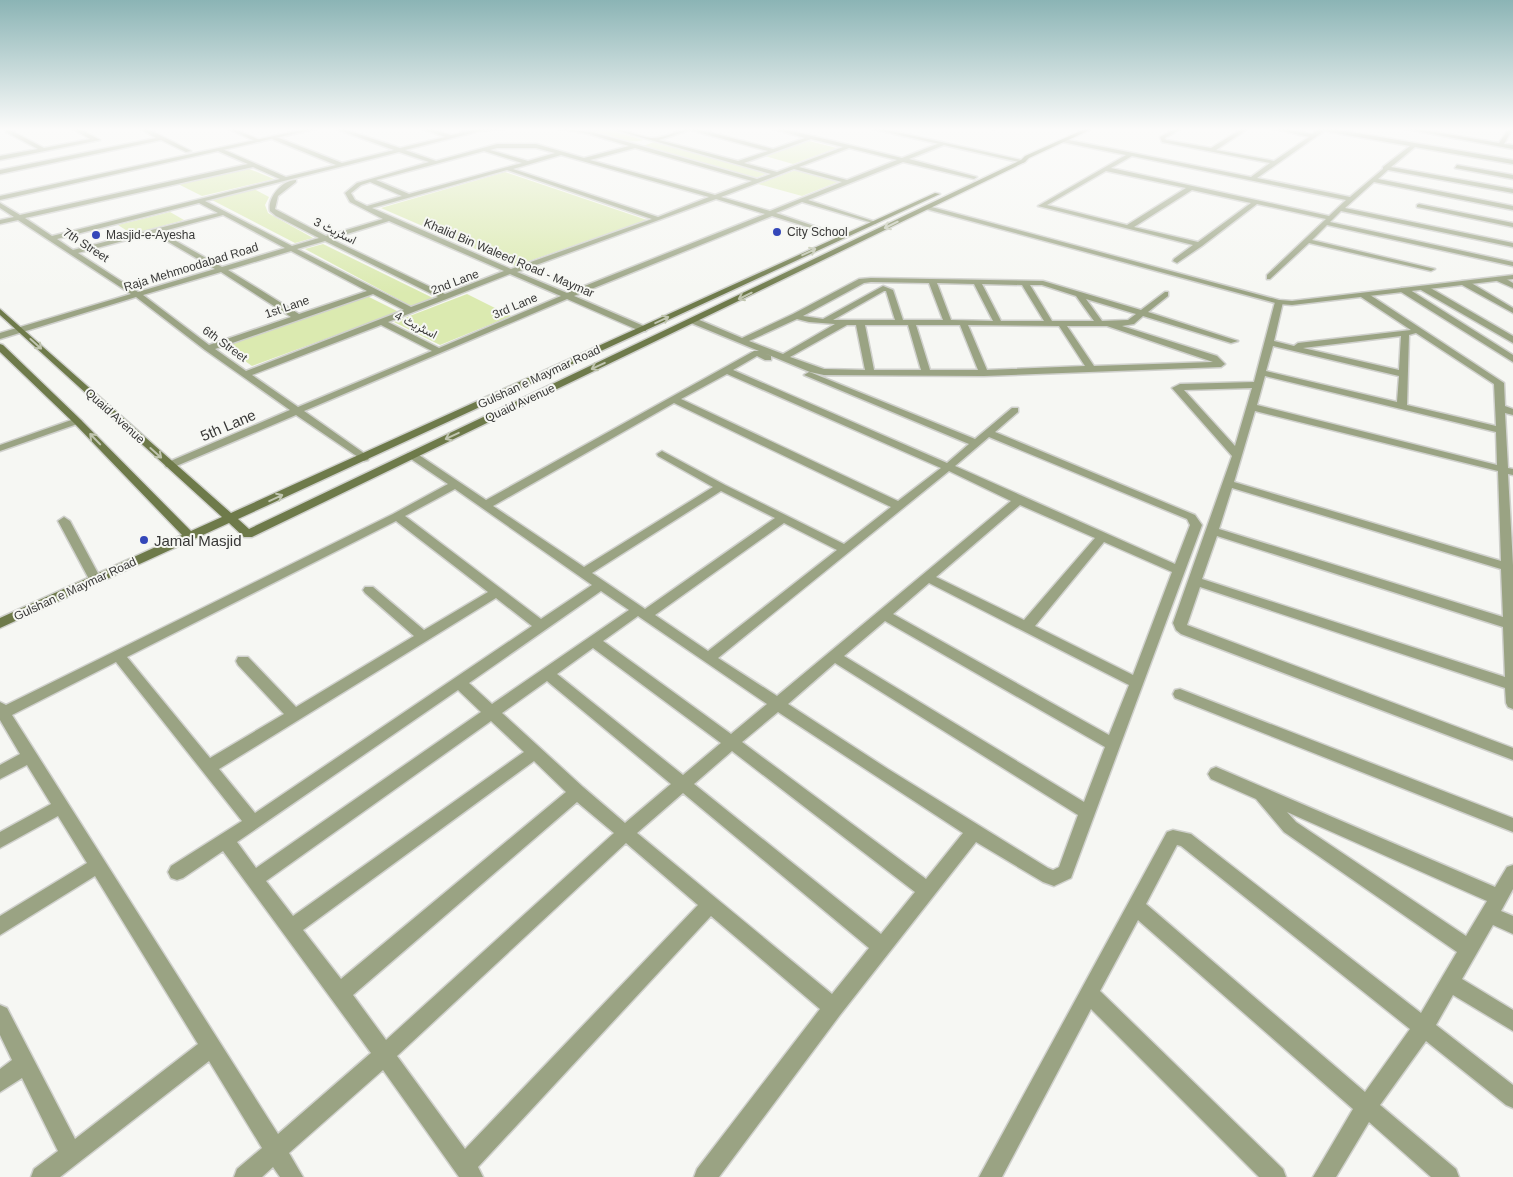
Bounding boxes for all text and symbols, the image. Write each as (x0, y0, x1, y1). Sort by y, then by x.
street label: اسٹریٹ 3 (311, 215, 359, 248)
street label: Khalid Bin Waleed Road - Maymar (422, 216, 596, 300)
one-way arrow (884, 221, 899, 231)
street label: 7th Street (60, 225, 112, 265)
place label: City School (787, 225, 848, 239)
marker: City School (771, 226, 783, 238)
place label: Masjid-e-Ayesha (106, 228, 195, 242)
marker: Masjid-e-Ayesha (90, 229, 102, 241)
street label: Raja Mehmoodabad Road (122, 240, 260, 294)
one-way arrow (801, 247, 816, 256)
street label: 2nd Lane (429, 266, 481, 298)
street label: 3rd Lane (490, 290, 540, 322)
one-way arrow (738, 292, 753, 301)
street label: 1st Lane (263, 293, 311, 321)
street label: اسٹریٹ 4 (392, 308, 440, 343)
one-way arrow (654, 315, 669, 325)
street label: 6th Street (200, 323, 251, 365)
one-way arrow (29, 338, 42, 350)
street label: Gulshan e Maymar Road (476, 342, 602, 412)
one-way arrow (591, 362, 606, 372)
street label: Quaid Avenue (483, 381, 557, 425)
street label: Quaid Avenue (82, 386, 148, 447)
street label: 5th Lane (198, 406, 258, 444)
one-way arrow (445, 432, 460, 441)
one-way arrow (89, 433, 101, 445)
one-way arrow (150, 447, 163, 459)
one-way arrow (268, 493, 283, 503)
place label: Jamal Masjid (154, 532, 242, 549)
marker: Jamal Masjid (138, 534, 150, 546)
street label: Gulshan e Maymar Road (12, 554, 138, 624)

